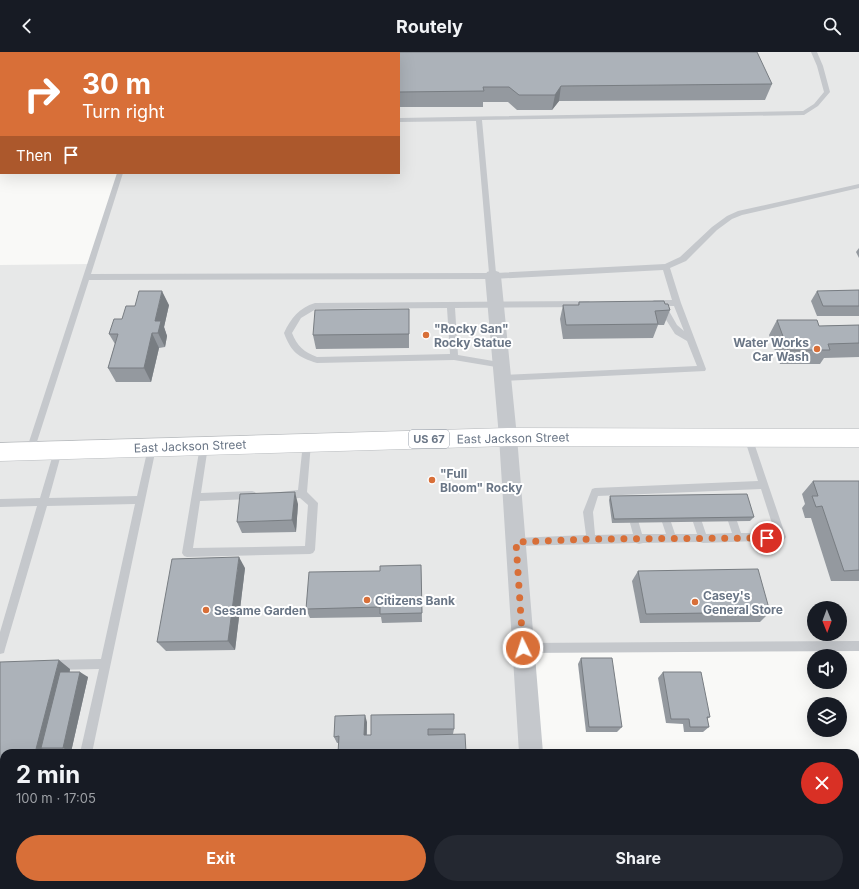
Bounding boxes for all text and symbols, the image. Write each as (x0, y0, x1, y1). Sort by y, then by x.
icon: back (16, 15, 38, 37)
icon: search (821, 15, 843, 37)
text: Routely (396, 16, 463, 37)
text: 30 m (82, 67, 151, 101)
icon: right (16, 68, 68, 120)
text: Turn right (82, 101, 165, 122)
icon: arrive (60, 144, 82, 166)
text: Then (16, 146, 52, 165)
place label: "Rocky San" Rocky Statue (434, 321, 512, 350)
marker: "Rocky San" Rocky Statue (421, 330, 431, 340)
place label: Water Works Car Wash (733, 335, 809, 364)
marker: Water Works Car Wash (812, 344, 822, 354)
road number: US 67 (409, 430, 449, 448)
street label: East Jackson Street (457, 430, 569, 446)
street label: East Jackson Street (134, 437, 247, 455)
place label: "Full Bloom" Rocky (440, 466, 523, 495)
marker: "Full Bloom" Rocky (427, 475, 437, 485)
pin (750, 521, 784, 555)
icon: arrive (756, 527, 778, 549)
place label: Casey's General Store (703, 588, 783, 617)
place label: Citizens Bank (375, 593, 455, 608)
marker: Citizens Bank (362, 595, 372, 605)
marker: Casey's General Store (690, 597, 700, 607)
north arrow (807, 601, 847, 641)
map controls (807, 601, 847, 737)
place label: Sesame Garden (214, 603, 306, 618)
marker: Sesame Garden (201, 605, 211, 615)
position arrow (502, 627, 544, 669)
button: sound (807, 649, 847, 689)
button: layers (807, 697, 847, 737)
text: 2 min (16, 760, 80, 789)
button: close (801, 762, 843, 804)
text: 100 m · 17:05 (16, 790, 96, 806)
button: Exit (16, 835, 426, 881)
button: Share (434, 835, 843, 881)

